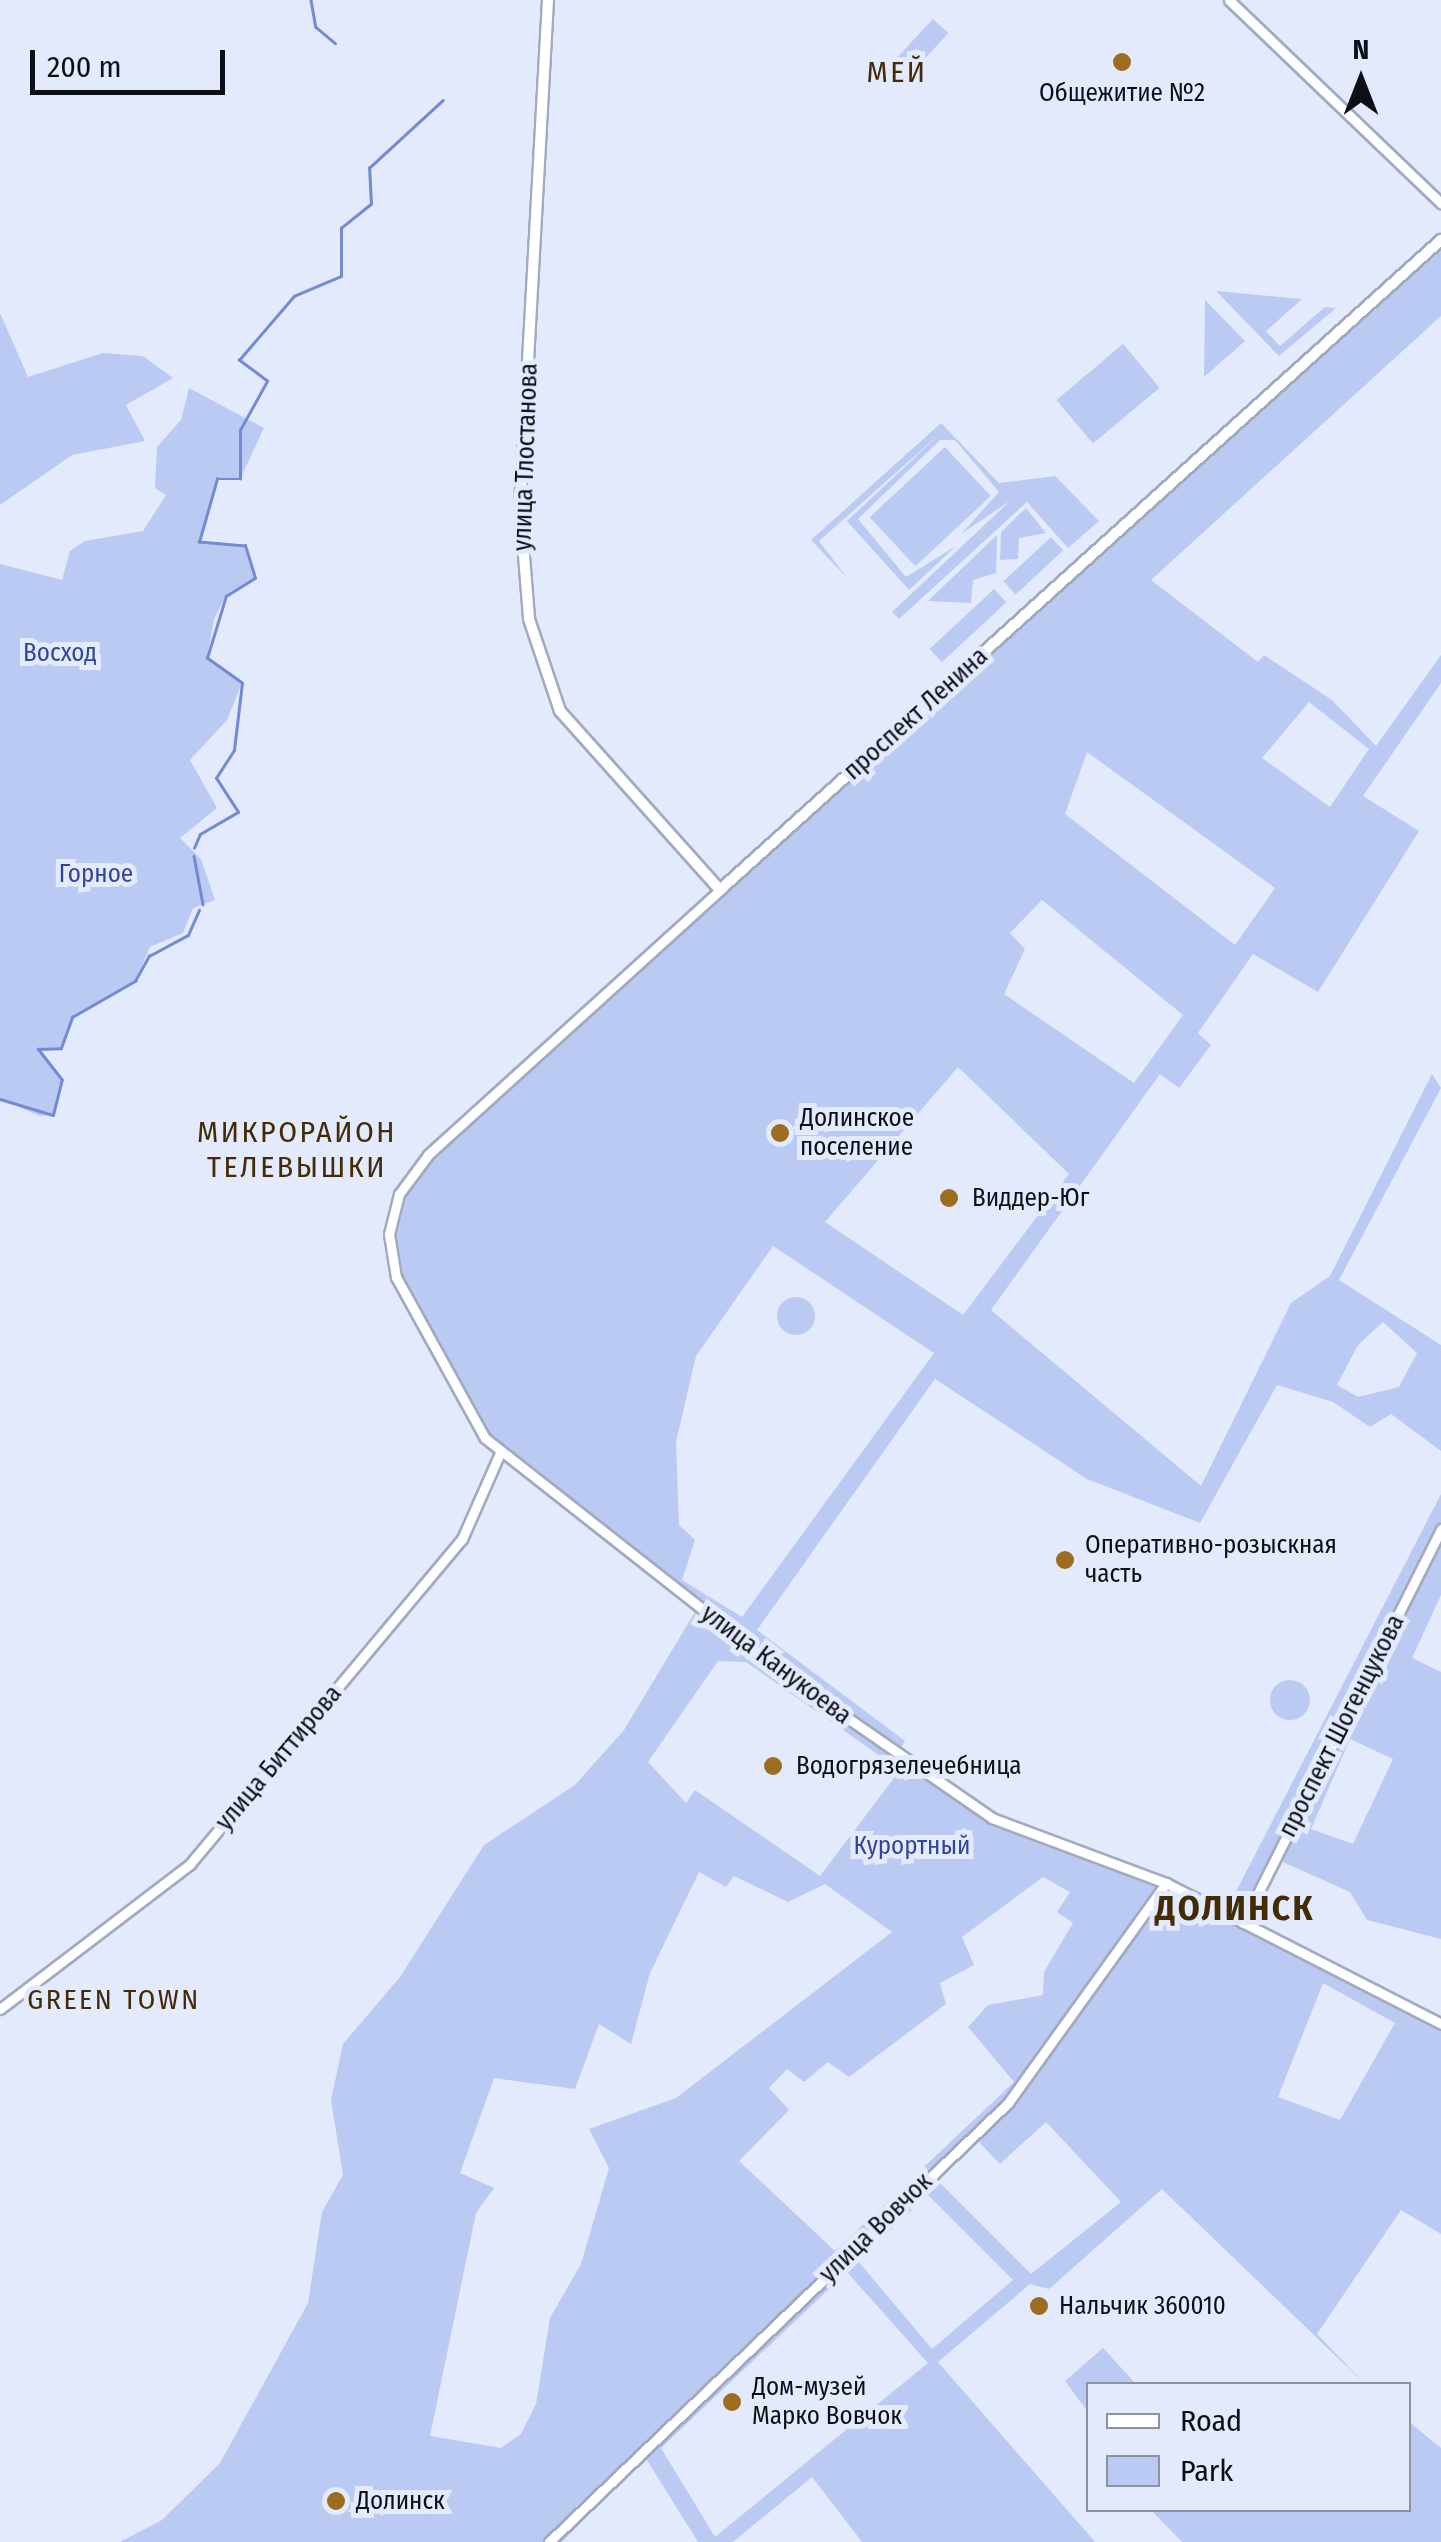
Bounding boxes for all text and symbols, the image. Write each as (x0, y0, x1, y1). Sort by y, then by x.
scale bar (35, 30, 230, 92)
north arrow (1311, 30, 1411, 130)
text: N (1353, 33, 1369, 66)
text: 200 m (47, 49, 122, 85)
marker: Общежитие №2 (1111, 51, 1133, 73)
district label: МЕЙ (866, 54, 928, 90)
place label: Общежитие №2 (1039, 78, 1205, 108)
street label: улица Тлостанова (508, 362, 544, 552)
park label: Восход (23, 638, 97, 668)
street label: проспект Ленина (838, 642, 994, 786)
park label: Горное (59, 859, 133, 889)
place label: Долинское поселение (800, 1104, 914, 1163)
district label: МИКРОРАЙОН ТЕЛЕВЫШКИ (197, 1114, 397, 1184)
marker: Долинское поселение (769, 1122, 791, 1144)
place label: Виддер-Юг (972, 1183, 1089, 1213)
marker: Виддер-Юг (936, 1185, 962, 1211)
place label: Оперативно-розыскная часть (1085, 1531, 1337, 1590)
marker: Оперативно-розыскная часть (1054, 1549, 1076, 1571)
street label: улица Канукоева (695, 1599, 857, 1731)
street label: проспект Шогенцукова (1273, 1610, 1411, 1842)
street label: улица Биттирова (210, 1679, 348, 1837)
place label: Водогрязелечебница (796, 1751, 1022, 1781)
marker: Водогрязелечебница (760, 1753, 786, 1779)
park label: Курортный (854, 1831, 970, 1861)
district label: ДОЛИНСК (1155, 1887, 1315, 1929)
district label: GREEN TOWN (27, 1983, 201, 2017)
street label: улица Вовчок (814, 2167, 938, 2289)
place label: Нальчик 360010 (1059, 2291, 1226, 2321)
marker: Нальчик 360010 (1028, 2295, 1050, 2317)
place label: Дом-музей Марко Вовчок (752, 2373, 902, 2432)
legend (1086, 2382, 1411, 2512)
marker: Дом-музей Марко Вовчок (721, 2391, 743, 2413)
text: Road (1180, 2403, 1242, 2439)
text: Park (1180, 2453, 1233, 2489)
place label: Долинск (356, 2486, 445, 2516)
marker: Долинск (325, 2490, 347, 2512)

